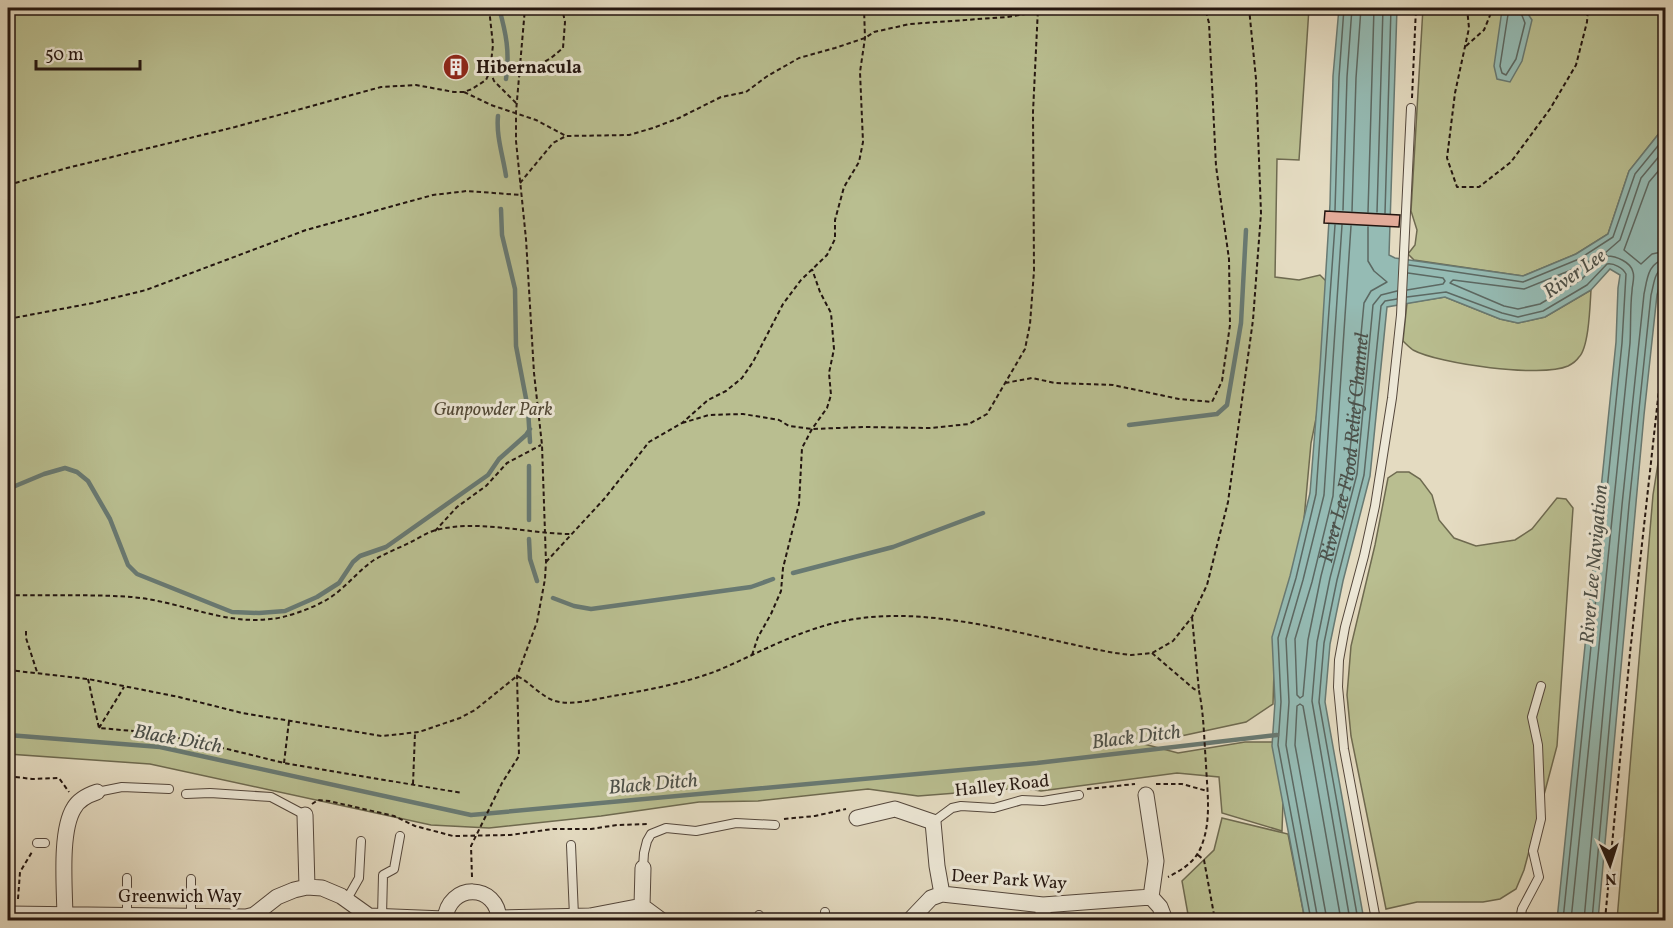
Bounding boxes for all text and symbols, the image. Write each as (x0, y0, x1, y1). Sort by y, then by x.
scale bar (36, 33, 140, 71)
text: 50 m (45, 43, 84, 68)
building icon: Hibernacula (441, 52, 471, 82)
place label: Hibernacula (476, 56, 582, 81)
water label: River Lee (1538, 243, 1613, 306)
water label: River Lee Flood Relief Channel (1313, 331, 1377, 566)
park label: Gunpowder Park (433, 398, 553, 423)
water label: River Lee Navigation (1574, 483, 1616, 645)
water label: Black Ditch (131, 718, 224, 762)
water label: Black Ditch (1090, 719, 1182, 757)
water label: Black Ditch (607, 767, 699, 803)
street label: Halley Road (954, 769, 1051, 804)
north arrow (1580, 835, 1640, 895)
street label: Deer Park Way (950, 864, 1068, 897)
text: N (1604, 867, 1617, 889)
street label: Greenwich Way (118, 885, 242, 910)

